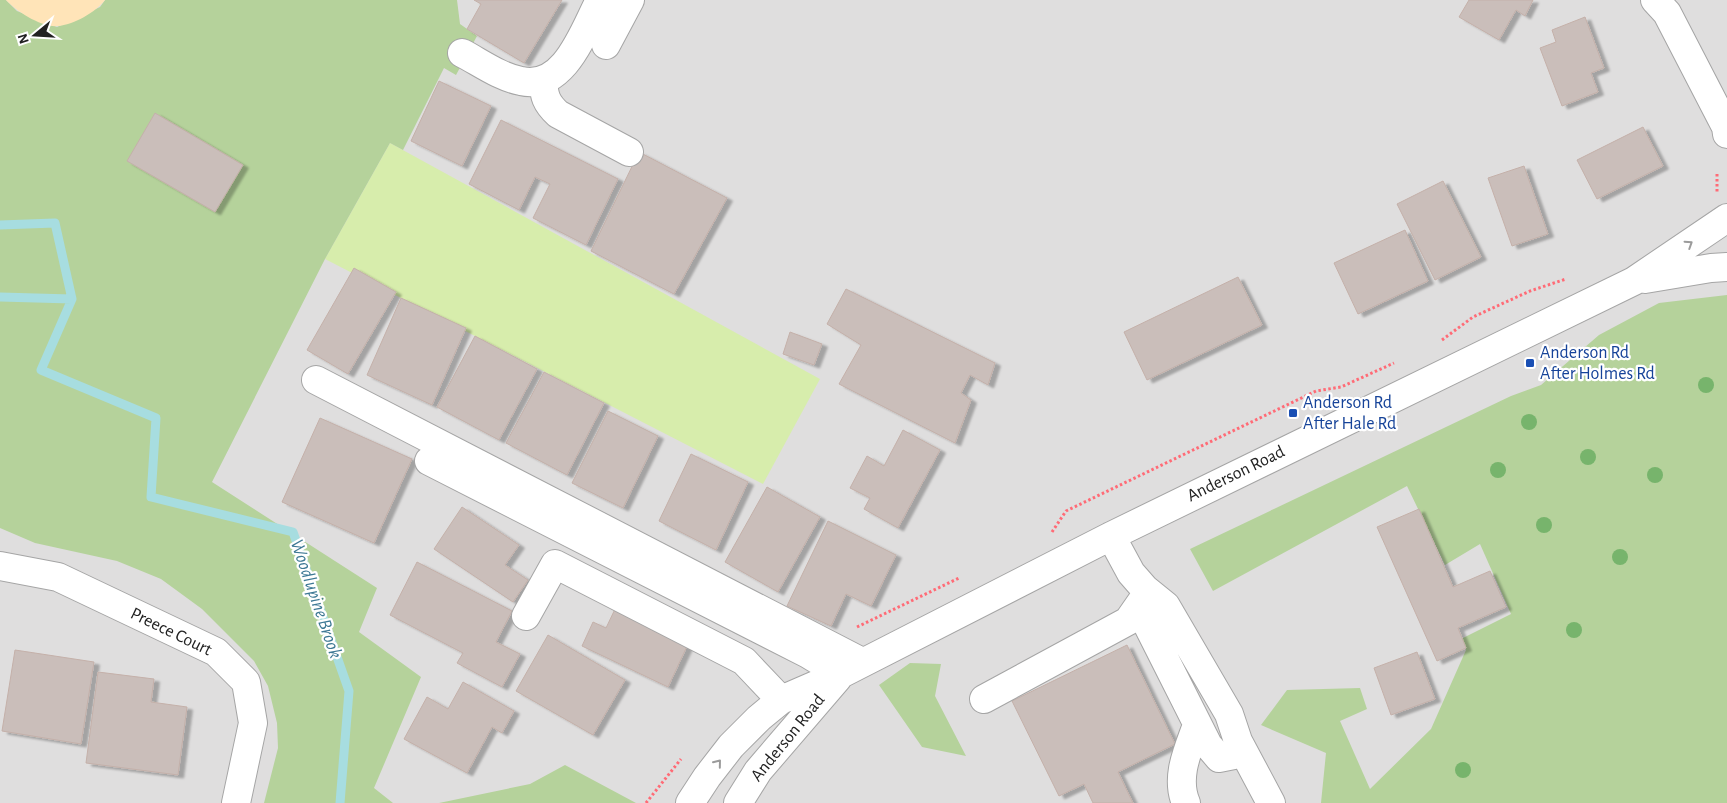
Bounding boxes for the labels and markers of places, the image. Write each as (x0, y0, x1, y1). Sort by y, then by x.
place label: Anderson Rd After Holmes Rd (1540, 344, 1655, 383)
marker: Anderson Rd After Holmes Rd (1524, 357, 1536, 369)
place label: Anderson Rd After Hale Rd (1303, 394, 1396, 433)
marker: Anderson Rd After Hale Rd (1287, 407, 1299, 419)

